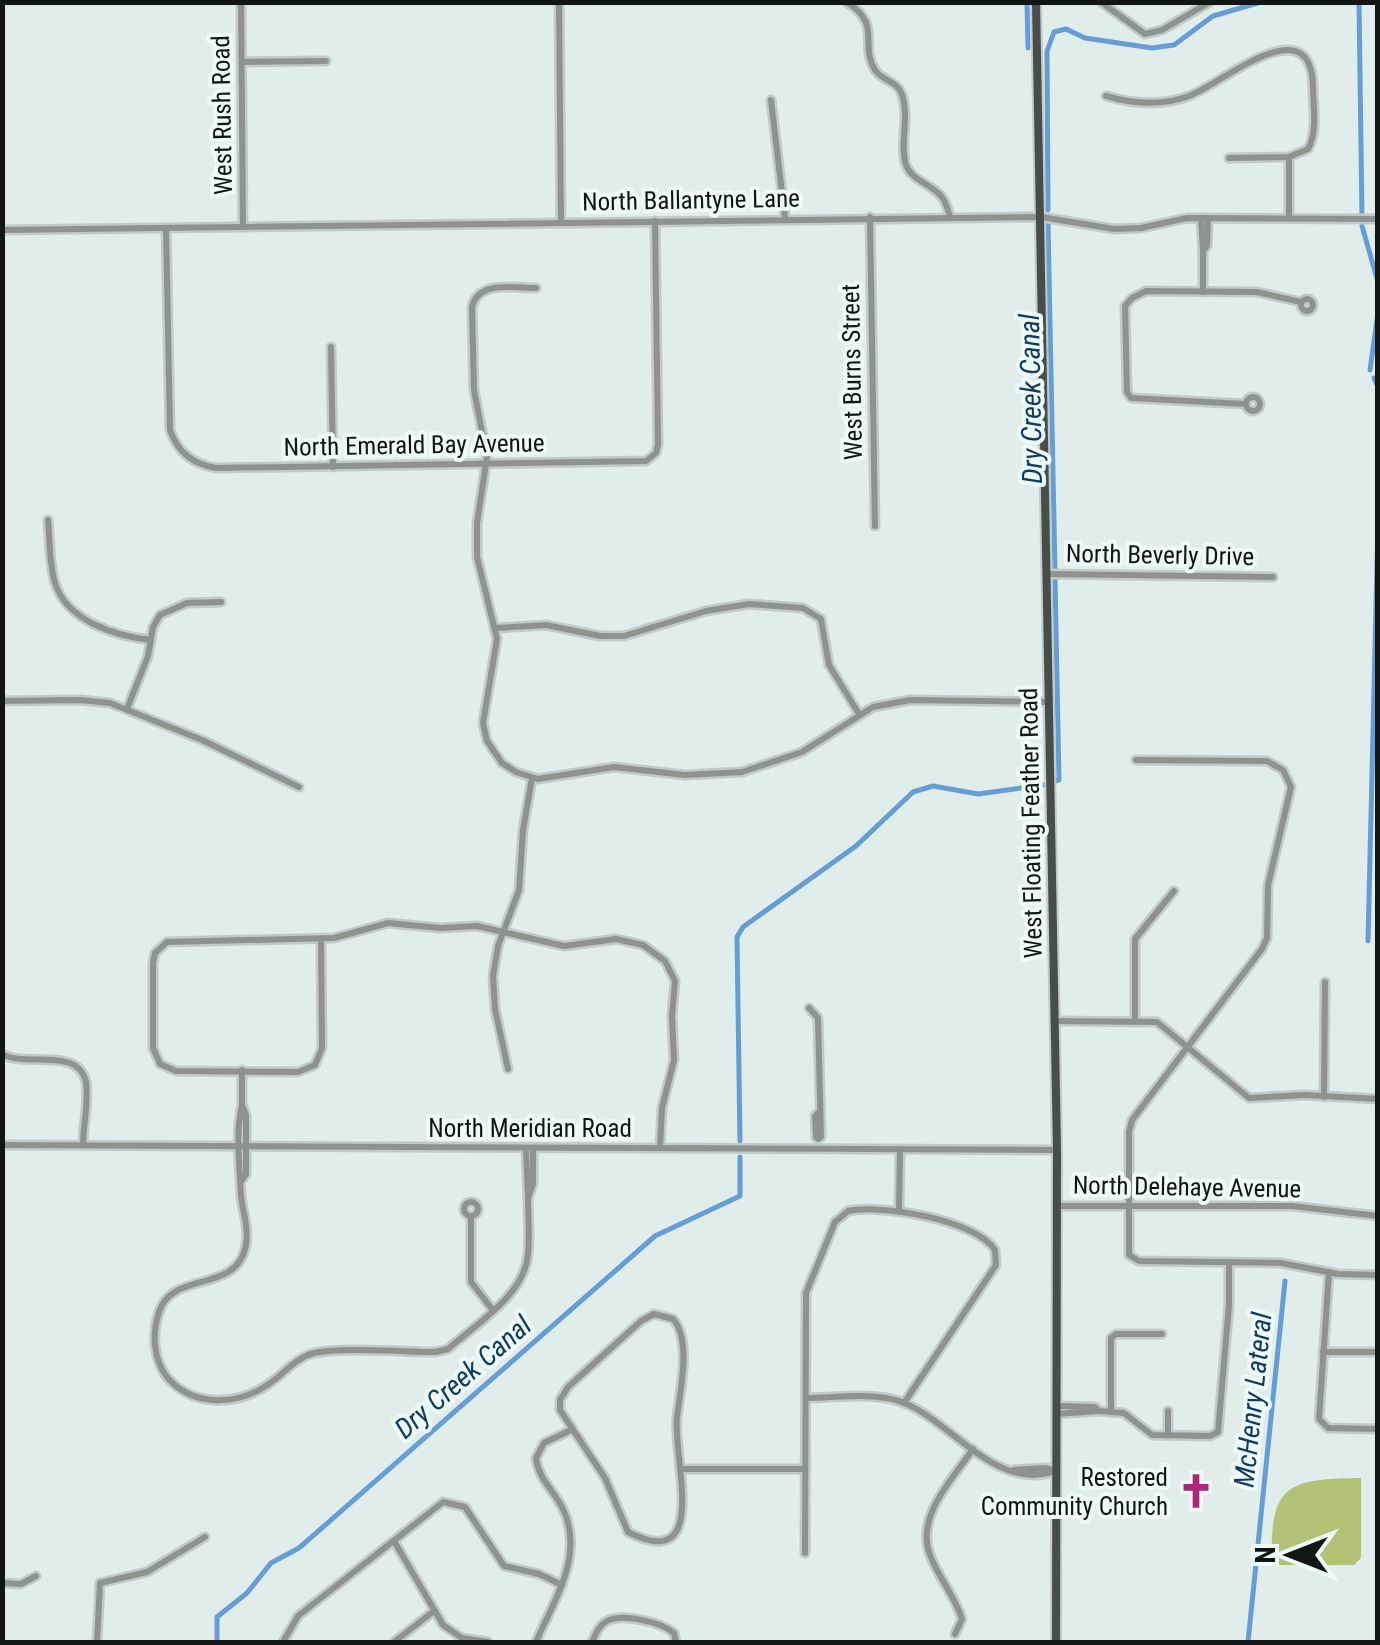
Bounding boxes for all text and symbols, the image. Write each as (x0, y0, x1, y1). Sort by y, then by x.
street label: West Rush Road (206, 35, 238, 195)
street label: North Ballantyne Lane (582, 184, 800, 216)
street label: West Burns Street (836, 284, 868, 460)
water label: Dry Creek Canal (1013, 313, 1049, 484)
street label: North Emerald Bay Avenue (283, 428, 545, 462)
street label: North Beverly Drive (1066, 539, 1254, 571)
street label: West Floating Feather Road (1014, 687, 1048, 959)
street label: North Meridian Road (428, 1114, 632, 1143)
street label: North Delehaye Avenue (1073, 1171, 1301, 1203)
water label: Dry Creek Canal (388, 1308, 539, 1445)
water label: McHenry Lateral (1227, 1310, 1279, 1489)
place label: Restored Community Church (981, 1463, 1168, 1521)
church icon: Restored Community Church (1177, 1472, 1215, 1510)
north arrow (1240, 1505, 1340, 1605)
text: N (1249, 1546, 1282, 1564)

